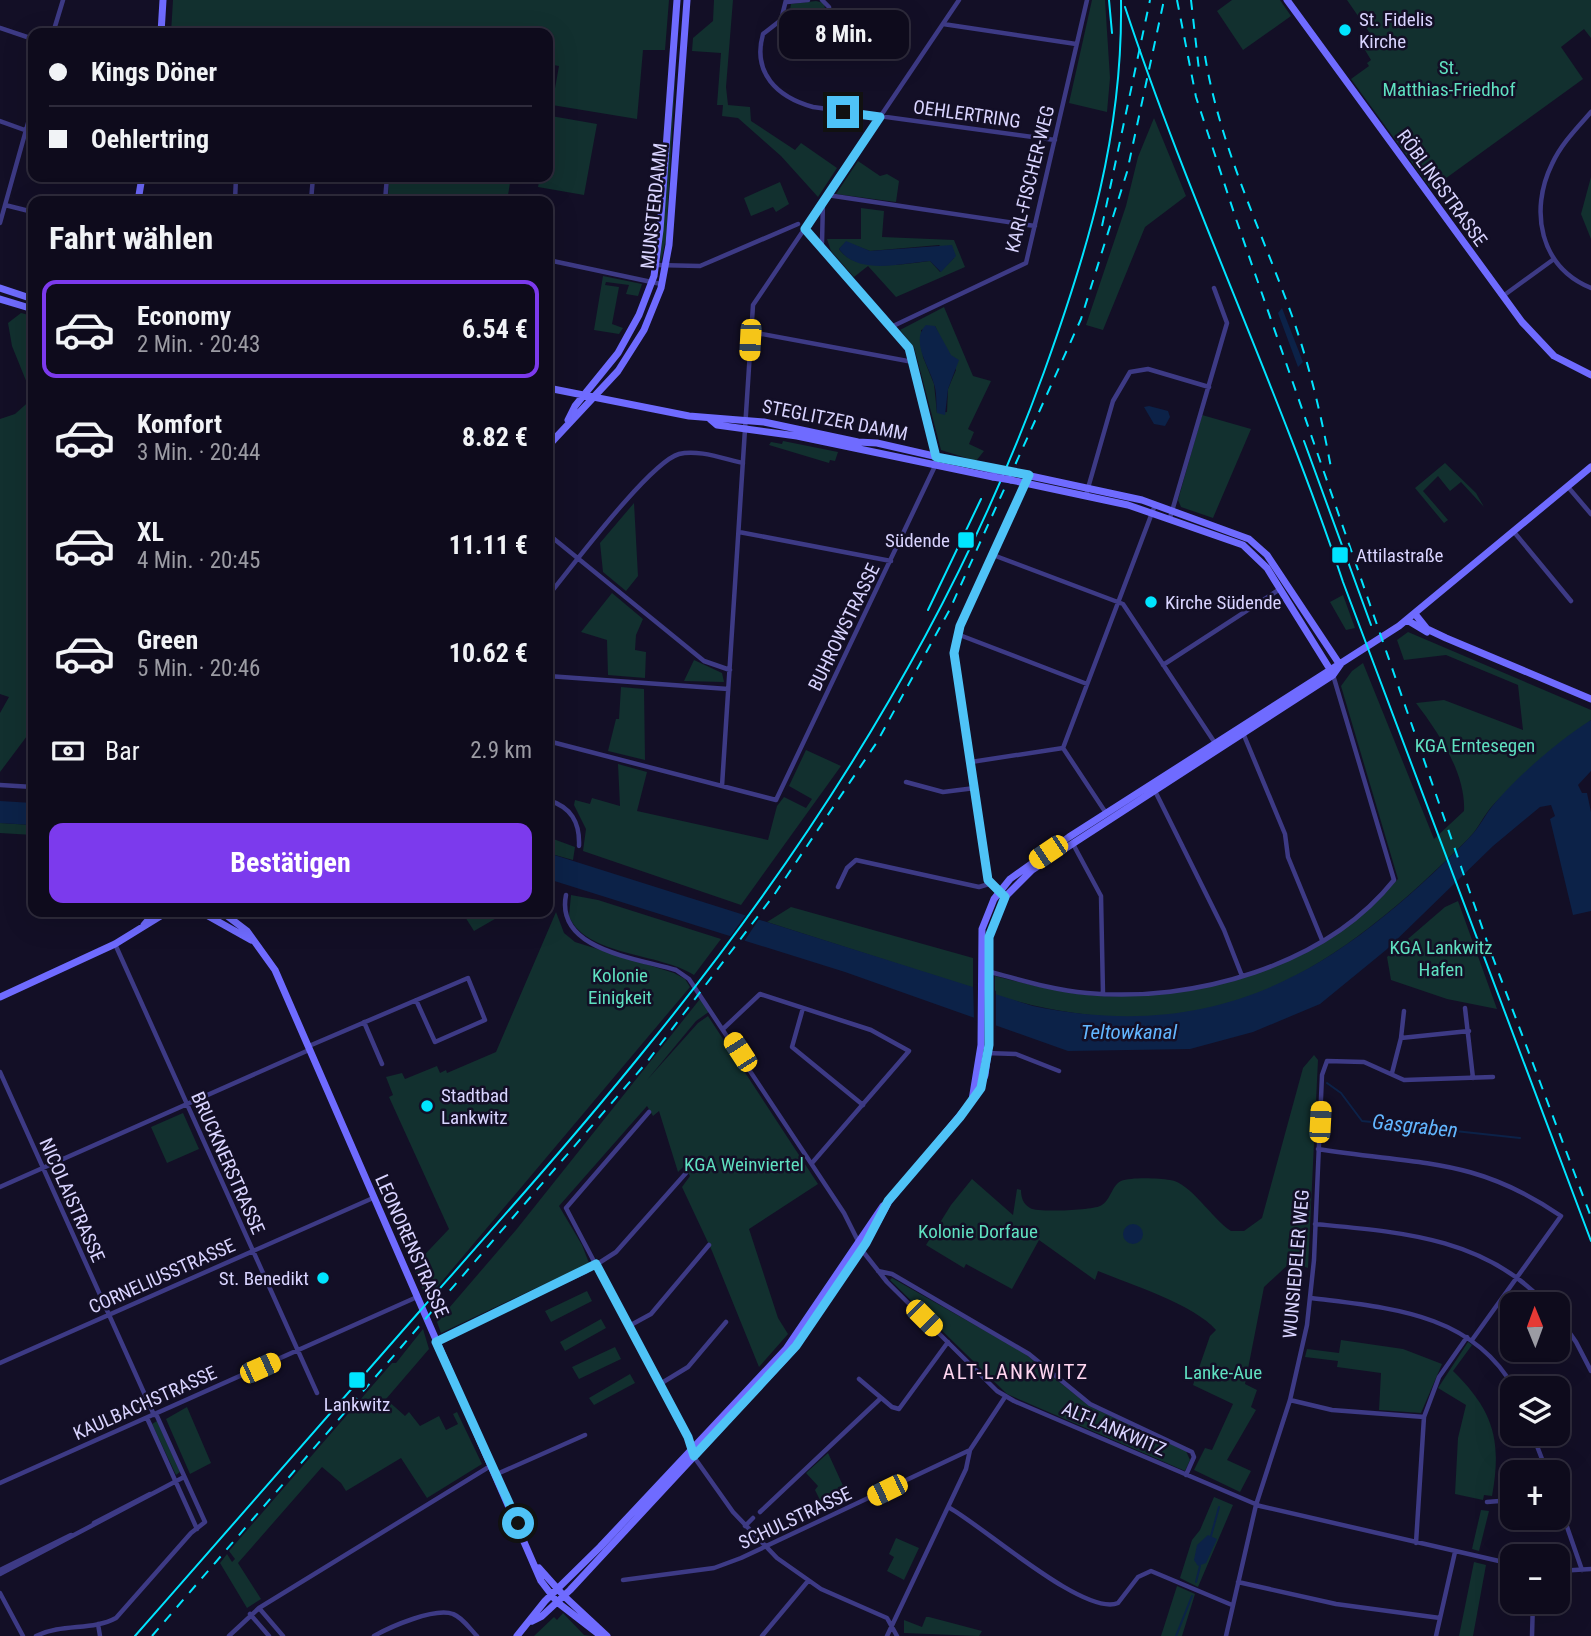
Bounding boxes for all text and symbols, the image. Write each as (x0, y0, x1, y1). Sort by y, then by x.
place label: St. Fidelis Kirche (1359, 8, 1433, 53)
callout: 8 Min. (778, 10, 908, 60)
text: 8 Min. (815, 21, 873, 48)
marker: St. Fidelis Kirche (1337, 22, 1353, 38)
park label: St. Matthias-Friedhof (1383, 56, 1515, 101)
text: Kings Döner (91, 57, 217, 87)
street label: OEHLERTRING (912, 95, 1022, 133)
route end (827, 96, 859, 128)
street label: KARL-FISCHER-WEG (1001, 103, 1059, 255)
text: Oehlertring (91, 124, 209, 154)
street label: RÖBLINGSTRASSE (1392, 125, 1492, 251)
street label: MUNSTERDAMM (636, 142, 672, 270)
text: Fahrt wählen (49, 219, 213, 257)
icon: car (53, 298, 116, 361)
text: Economy (137, 301, 231, 331)
text: 6.54 € (462, 314, 528, 344)
car (739, 318, 762, 362)
text: 2 Min. · 20:43 (137, 331, 260, 358)
street label: STEGLITZER DAMM (760, 395, 910, 445)
icon: car (53, 406, 116, 469)
text: Komfort (137, 409, 222, 439)
text: 8.82 € (462, 422, 528, 452)
text: 3 Min. · 20:44 (137, 439, 260, 466)
icon: car (53, 514, 116, 577)
text: XL (137, 517, 164, 547)
place label: Südende (885, 529, 950, 552)
text: 11.11 € (449, 530, 528, 560)
marker: Südende (956, 530, 976, 550)
place label: Attilastraße (1356, 544, 1444, 567)
marker: Attilastraße (1330, 545, 1350, 565)
text: 4 Min. · 20:45 (137, 547, 260, 574)
street label: BUHROWSTRASSE (803, 560, 885, 694)
place label: Kirche Südende (1165, 591, 1282, 614)
marker: Kirche Südende (1143, 594, 1159, 610)
icon: car (53, 622, 116, 685)
text: Green (137, 625, 198, 655)
text: 10.62 € (449, 638, 528, 668)
text: 5 Min. · 20:46 (137, 655, 260, 682)
icon: cash (49, 732, 87, 770)
park label: KGA Erntesegen (1415, 734, 1535, 757)
text: Bar (105, 736, 140, 766)
text: 2.9 km (470, 737, 532, 764)
button: Bestätigen (49, 823, 532, 903)
car (1025, 832, 1072, 872)
park label: KGA Lankwitz Hafen (1389, 936, 1493, 981)
park label: Kolonie Einigkeit (588, 964, 652, 1009)
water label: Teltowkanal (1081, 1020, 1177, 1044)
car (720, 1029, 761, 1075)
place label: Stadtbad Lankwitz (441, 1084, 509, 1129)
street label: BRUCKNERSTRASSE (186, 1088, 270, 1238)
marker: Stadtbad Lankwitz (419, 1098, 435, 1114)
car (1309, 1100, 1332, 1144)
water label: Gasgraben (1371, 1110, 1459, 1142)
street label: NICOLAISTRASSE (34, 1134, 110, 1266)
park label: KGA Weinviertel (684, 1153, 804, 1176)
street label: LEONORENSTRASSE (370, 1171, 454, 1321)
street label: WUNSIEDELER WEG (1278, 1189, 1314, 1339)
park label: Kolonie Dorfaue (918, 1220, 1038, 1243)
street label: CORNELIUSSTRASSE (85, 1233, 239, 1319)
place label: St. Benedikt (219, 1267, 309, 1290)
marker: St. Benedikt (315, 1270, 331, 1286)
north arrow (1500, 1292, 1570, 1362)
map controls (1500, 1292, 1570, 1614)
car (902, 1296, 947, 1340)
car (237, 1350, 284, 1386)
district label: ALT-LANKWITZ (943, 1360, 1089, 1384)
street label: KAULBACHSTRASSE (70, 1361, 220, 1445)
park label: Lanke-Aue (1184, 1361, 1262, 1384)
marker: Lankwitz (347, 1370, 367, 1390)
button: layers (1500, 1376, 1570, 1446)
place label: Lankwitz (324, 1393, 390, 1416)
street label: ALT-LANKWITZ (1058, 1397, 1170, 1461)
button: + (1500, 1460, 1570, 1530)
car (864, 1471, 911, 1509)
street label: SCHULSTRASSE (735, 1482, 855, 1554)
route start (502, 1507, 534, 1539)
button: − (1500, 1544, 1570, 1614)

